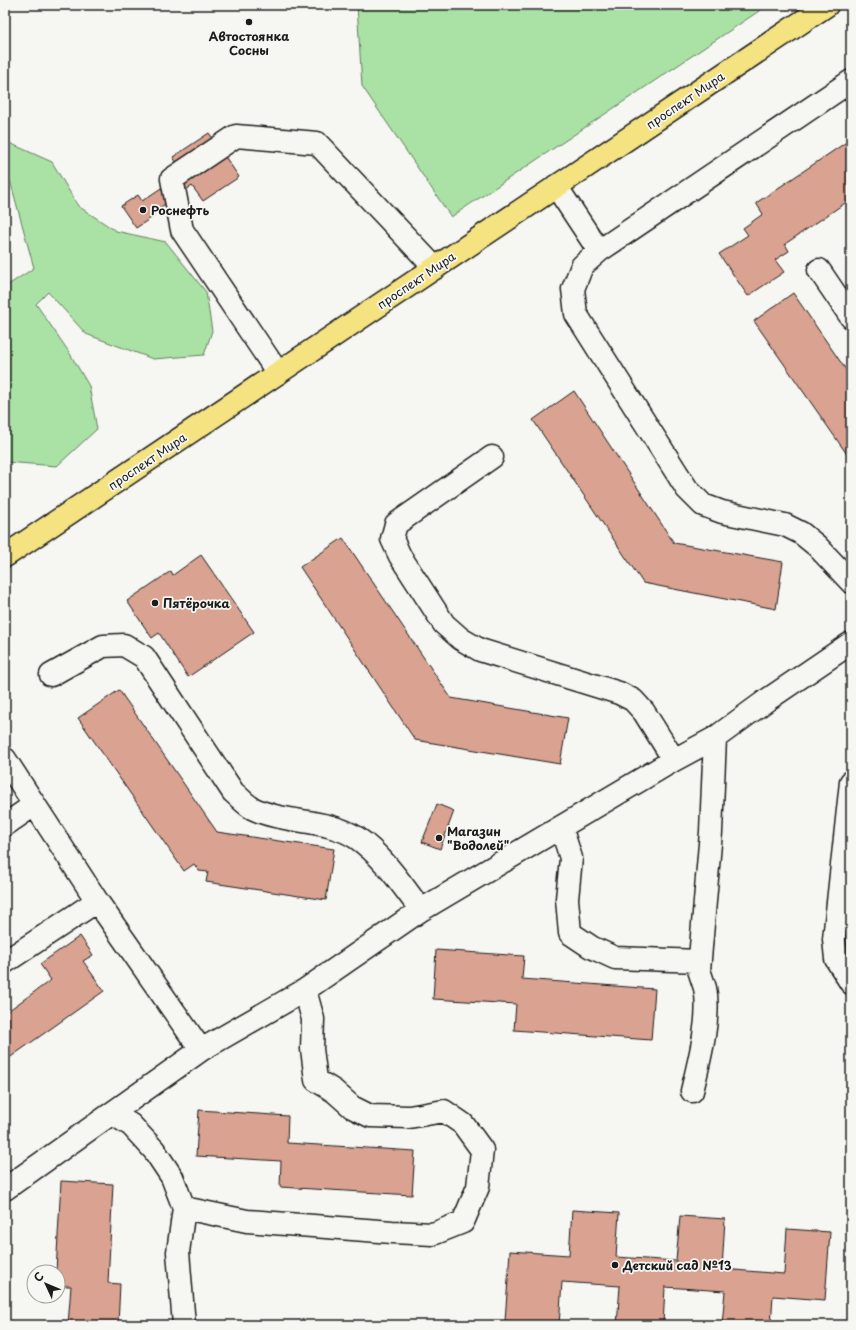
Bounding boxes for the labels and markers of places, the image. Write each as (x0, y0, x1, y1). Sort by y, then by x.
marker: Автостоянка Сосны (244, 17, 254, 27)
place label: Автостоянка Сосны (209, 27, 289, 59)
place label: Роснефть (151, 201, 209, 219)
marker: Роснефть (138, 205, 148, 215)
place label: Пятёрочка (163, 594, 230, 612)
marker: Пятёрочка (150, 598, 160, 608)
place label: Магазин "Водолей" (447, 822, 509, 854)
marker: Магазин "Водолей" (434, 833, 444, 843)
place label: Детский сад №13 (622, 1256, 732, 1274)
marker: Детский сад №13 (610, 1260, 620, 1270)

